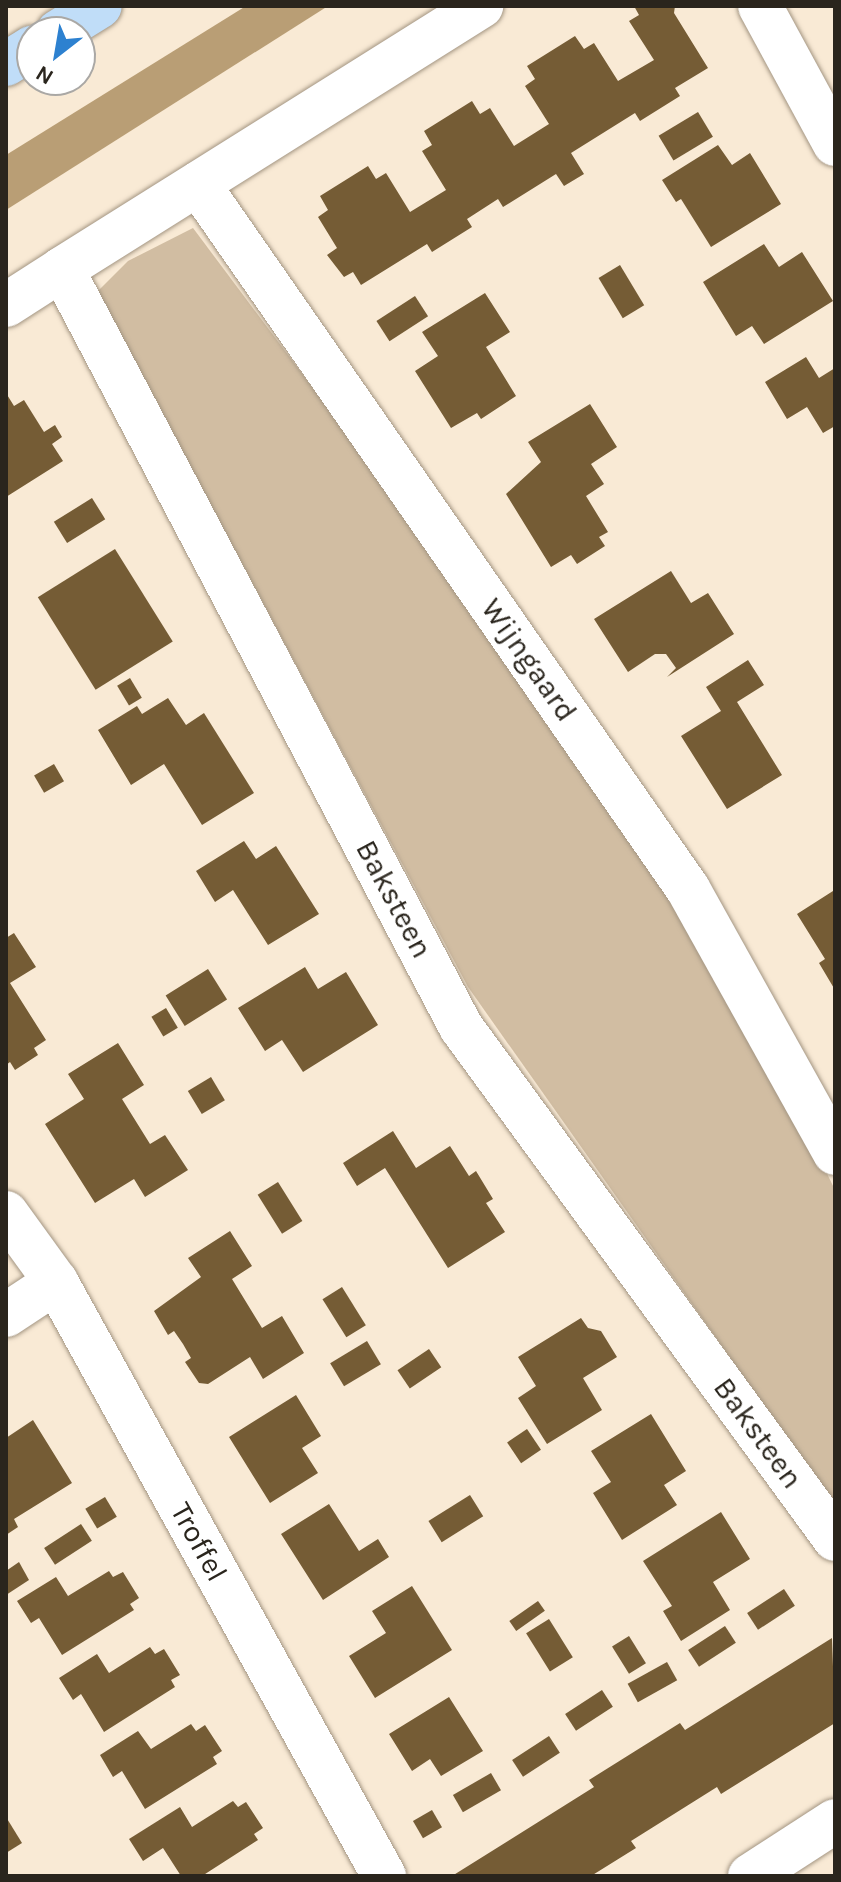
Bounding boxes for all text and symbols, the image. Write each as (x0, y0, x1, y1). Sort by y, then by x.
north arrow (16, 16, 96, 96)
text: N (31, 60, 58, 90)
street label: Wijngaard (474, 592, 584, 728)
street label: Baksteen (348, 834, 440, 964)
street label: Baksteen (706, 1371, 810, 1495)
street label: Troffel (163, 1496, 235, 1588)

